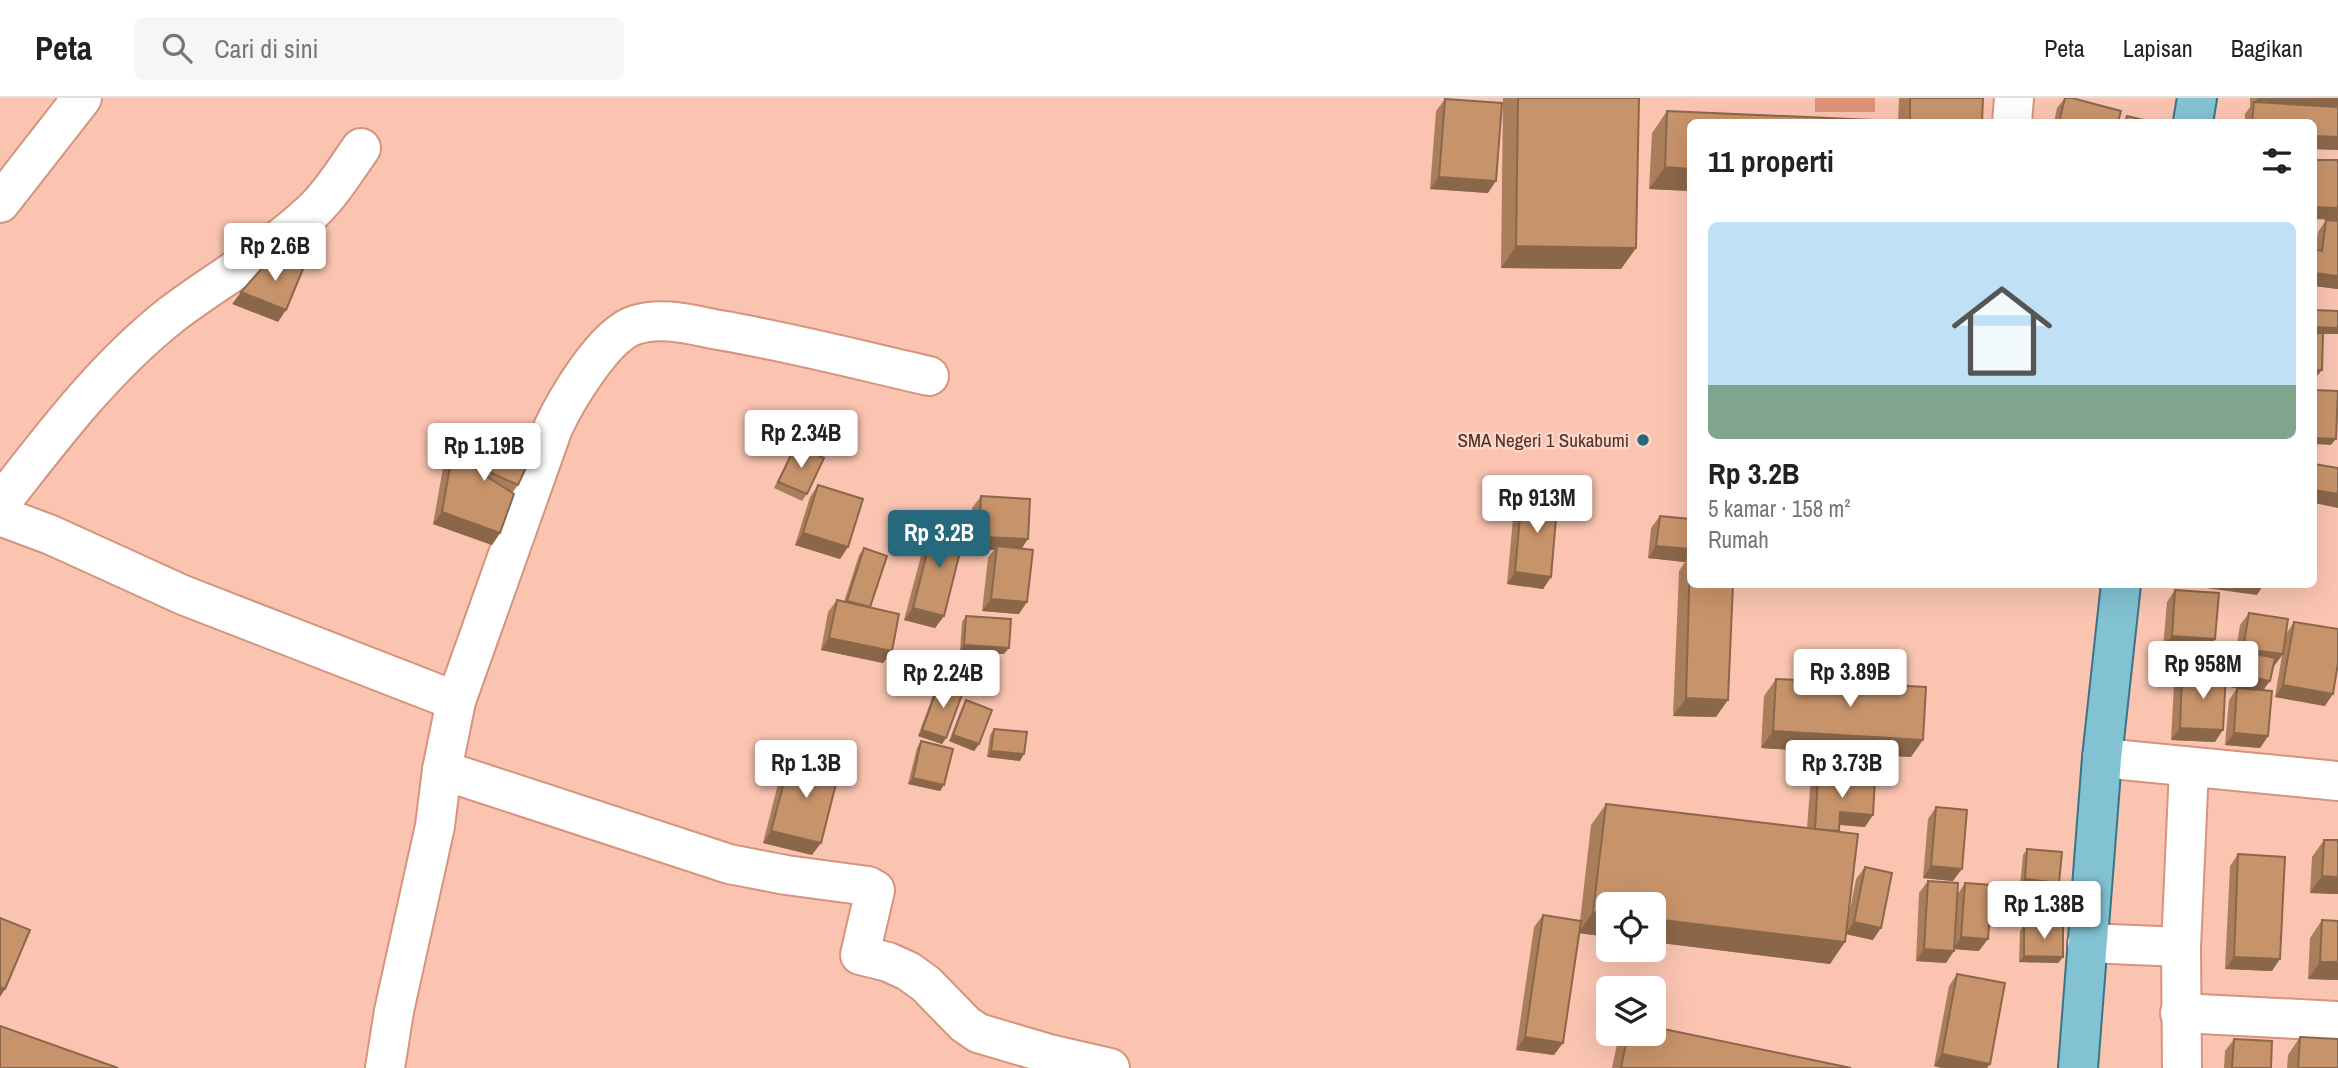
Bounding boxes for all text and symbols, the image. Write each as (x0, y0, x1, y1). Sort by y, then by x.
search box (134, 17, 624, 80)
text: Peta (35, 26, 92, 70)
icon: search (158, 29, 196, 67)
text: Cari di sini (214, 31, 318, 66)
text: Peta (2044, 32, 2085, 64)
text: Lapisan (2123, 32, 2193, 64)
text: Bagikan (2231, 32, 2303, 64)
text: 11 properti (1708, 141, 1834, 181)
icon: filters (2258, 142, 2296, 180)
pin: Rp 2.6B (210, 223, 340, 283)
text: Rp 2.6B (240, 230, 310, 261)
icon: home (1939, 268, 2065, 394)
pin: Rp 2.34B (729, 410, 873, 470)
text: Rp 2.34B (761, 417, 841, 448)
pin: Rp 1.19B (412, 424, 556, 483)
place label: SMA Negeri 1 Sukabumi (1458, 427, 1629, 453)
text: Rp 1.19B (444, 430, 524, 461)
marker: SMA Negeri 1 Sukabumi (1635, 432, 1651, 448)
text: Rp 3.2B (1708, 453, 1800, 493)
pin: Rp 913M (1472, 476, 1602, 535)
text: Rp 913M (1498, 482, 1576, 513)
text: 5 kamar · 158 m² (1708, 493, 1851, 524)
pin: Rp 3.2B (874, 510, 1004, 570)
text: Rp 3.2B (904, 517, 974, 548)
text: Rumah (1708, 524, 1769, 555)
pin: Rp 958M (2138, 642, 2268, 701)
text: Rp 958M (2164, 648, 2242, 679)
pin: Rp 2.24B (871, 650, 1015, 710)
pin: Rp 3.89B (1778, 650, 1922, 709)
text: Rp 3.89B (1810, 656, 1890, 687)
text: Rp 2.24B (903, 657, 983, 688)
pin: Rp 1.3B (741, 740, 871, 800)
pin: Rp 3.73B (1770, 740, 1914, 800)
text: Rp 1.3B (771, 747, 841, 778)
text: Rp 3.73B (1802, 747, 1882, 778)
pin: Rp 1.38B (1972, 882, 2116, 941)
text: Rp 1.38B (2004, 888, 2084, 919)
map controls (1596, 892, 1666, 1046)
button: locate (1596, 892, 1666, 962)
button: layers (1596, 976, 1666, 1046)

